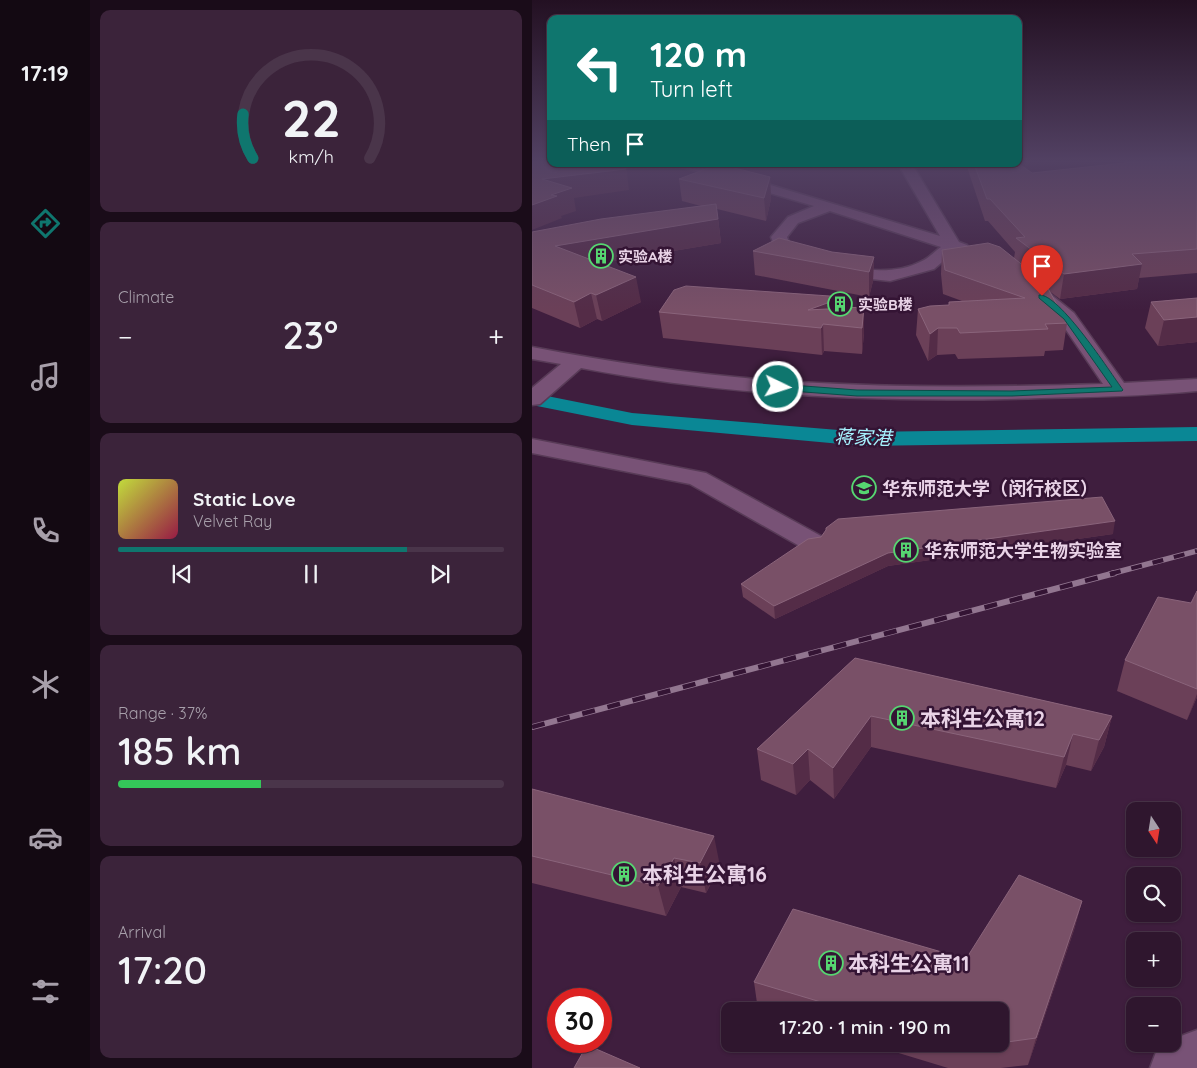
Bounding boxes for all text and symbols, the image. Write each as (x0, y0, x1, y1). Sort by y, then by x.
text: 120 m (650, 32, 747, 76)
icon: left (567, 35, 632, 100)
text: 17:19 (21, 59, 69, 87)
text: Turn left (650, 75, 733, 103)
text: 22 (281, 85, 341, 150)
icon: arrive (621, 130, 649, 158)
text: Then (567, 132, 611, 156)
text: km/h (288, 145, 334, 167)
icon: directions (28, 206, 63, 241)
building icon: 实验A楼 (588, 243, 614, 269)
pin (1021, 245, 1063, 296)
place label: 实验A楼 (618, 247, 673, 266)
icon: arrive (1028, 252, 1056, 280)
text: Climate (118, 287, 174, 307)
building icon: 实验B楼 (827, 291, 853, 317)
place label: 实验B楼 (858, 295, 913, 314)
text: 23° (282, 311, 338, 359)
text: − (118, 319, 133, 354)
text: + (488, 319, 504, 354)
icon: music (28, 359, 63, 394)
position arrow (751, 360, 803, 412)
water label: 蒋家港 (834, 424, 895, 450)
school or university icon: 华东师范大学（闵行校区） (851, 475, 877, 501)
place label: 华东师范大学（闵行校区） (882, 477, 1098, 500)
text: Static Love (193, 487, 296, 511)
text: Velvet Ray (193, 511, 272, 531)
icon: phone (28, 513, 63, 548)
building icon: 华东师范大学生物实验室 (893, 537, 919, 563)
place label: 华东师范大学生物实验室 (924, 539, 1122, 562)
icon: previous (168, 560, 196, 588)
icon: pause (297, 560, 325, 588)
icon: next (426, 560, 454, 588)
icon: climate (28, 667, 63, 702)
text: Range · 37% (118, 703, 207, 723)
building icon: 本科生公寓12 (889, 705, 915, 731)
place label: 本科生公寓12 (920, 705, 1045, 731)
text: 185 km (118, 727, 241, 775)
north arrow (1126, 802, 1181, 858)
map controls (1126, 802, 1181, 1052)
icon: car (28, 820, 63, 855)
building icon: 本科生公寓16 (611, 861, 637, 887)
place label: 本科生公寓16 (642, 861, 767, 887)
button: search (1126, 867, 1181, 922)
text: Arrival (118, 922, 166, 942)
button: + (1126, 932, 1181, 987)
text: 17:20 (118, 946, 207, 994)
building icon: 本科生公寓11 (818, 950, 844, 976)
place label: 本科生公寓11 (848, 950, 969, 976)
icon: filters (28, 974, 63, 1009)
speed limit sign: 30 (547, 988, 612, 1053)
button: − (1126, 997, 1181, 1052)
text: 17:20 · 1 min · 190 m (779, 1015, 951, 1039)

